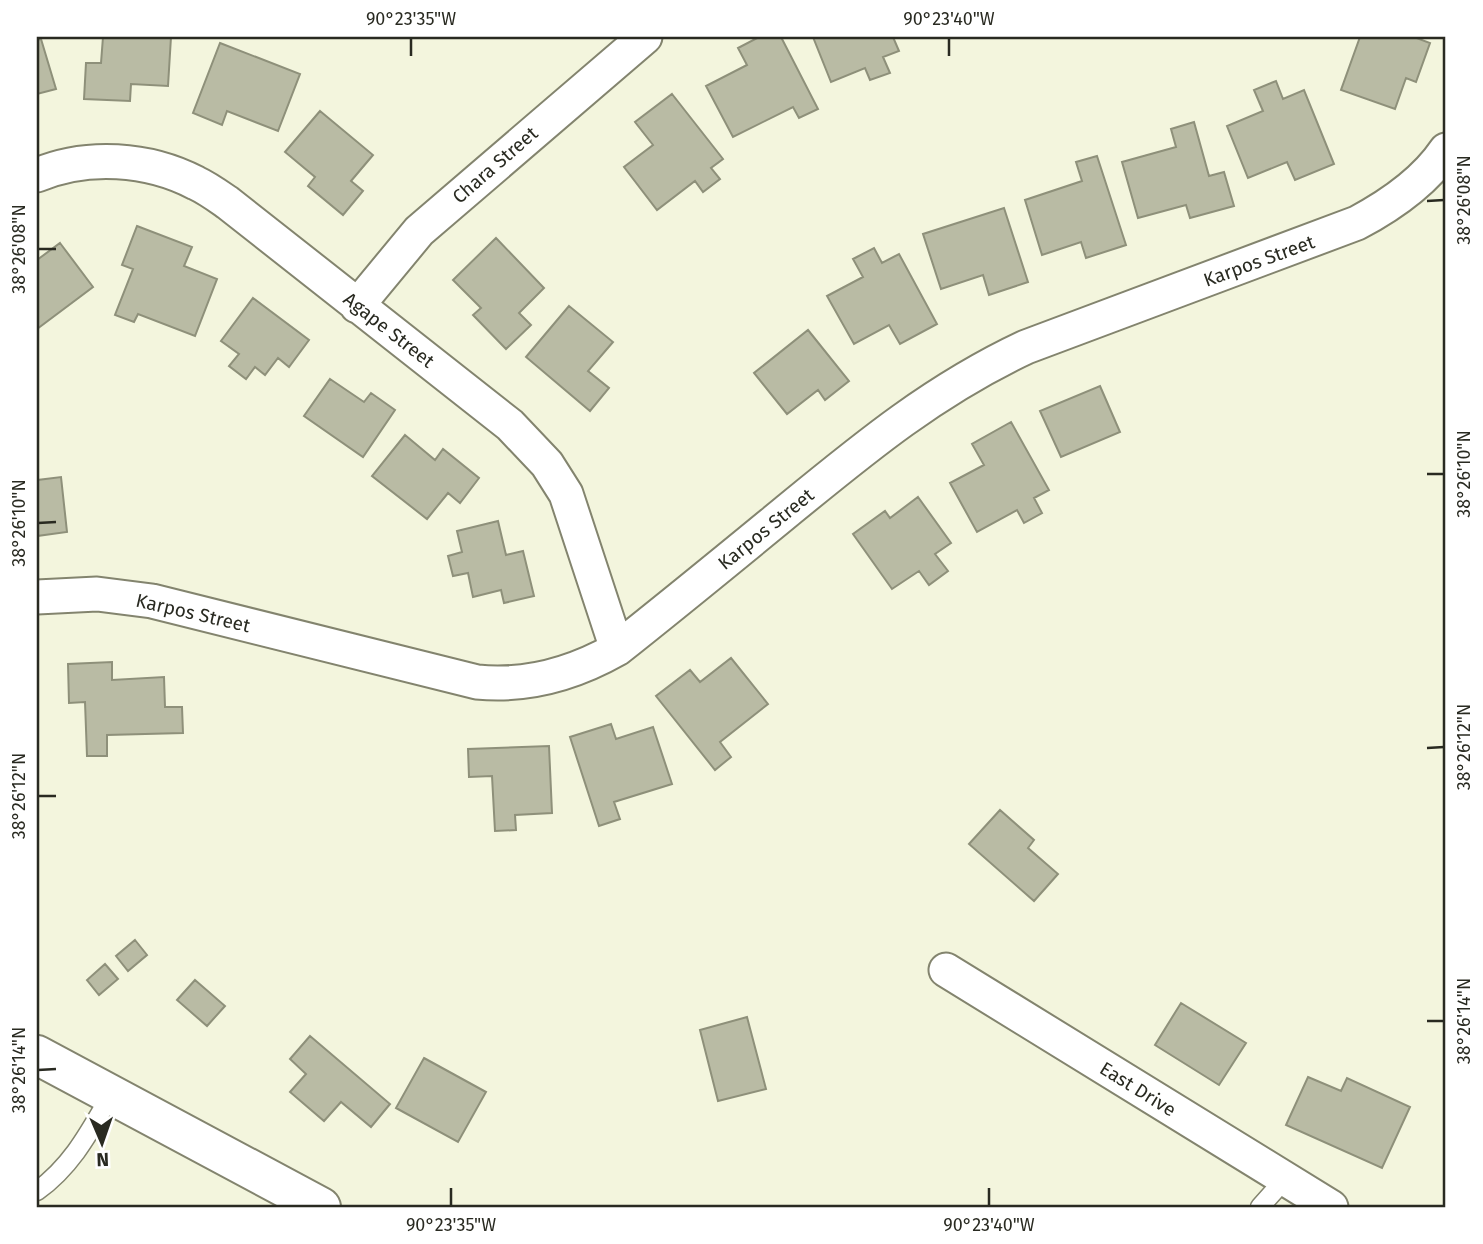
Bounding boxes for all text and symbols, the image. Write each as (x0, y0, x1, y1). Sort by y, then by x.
text: 90°23'35"W (366, 8, 456, 30)
text: 90°23'40"W (903, 8, 995, 30)
street label: Chara Street (448, 122, 542, 208)
text: 38°26'08"N (1453, 155, 1475, 245)
text: 38°26'08"N (8, 204, 30, 294)
street label: Karpos Street (1200, 230, 1318, 292)
street label: Agape Street (339, 287, 439, 373)
text: 38°26'10"N (1453, 430, 1475, 518)
text: 38°26'10"N (8, 479, 30, 567)
street label: Karpos Street (713, 483, 819, 575)
street label: Karpos Street (134, 589, 253, 637)
text: 38°26'12"N (1453, 704, 1475, 790)
text: 38°26'12"N (8, 753, 30, 839)
text: 38°26'14"N (1453, 978, 1475, 1064)
text: 38°26'14"N (8, 1027, 30, 1113)
street label: East Drive (1096, 1057, 1180, 1121)
north arrow (66, 1108, 136, 1178)
text: N (96, 1148, 109, 1171)
text: 90°23'35"W (406, 1214, 496, 1236)
text: 90°23'40"W (943, 1214, 1035, 1236)

